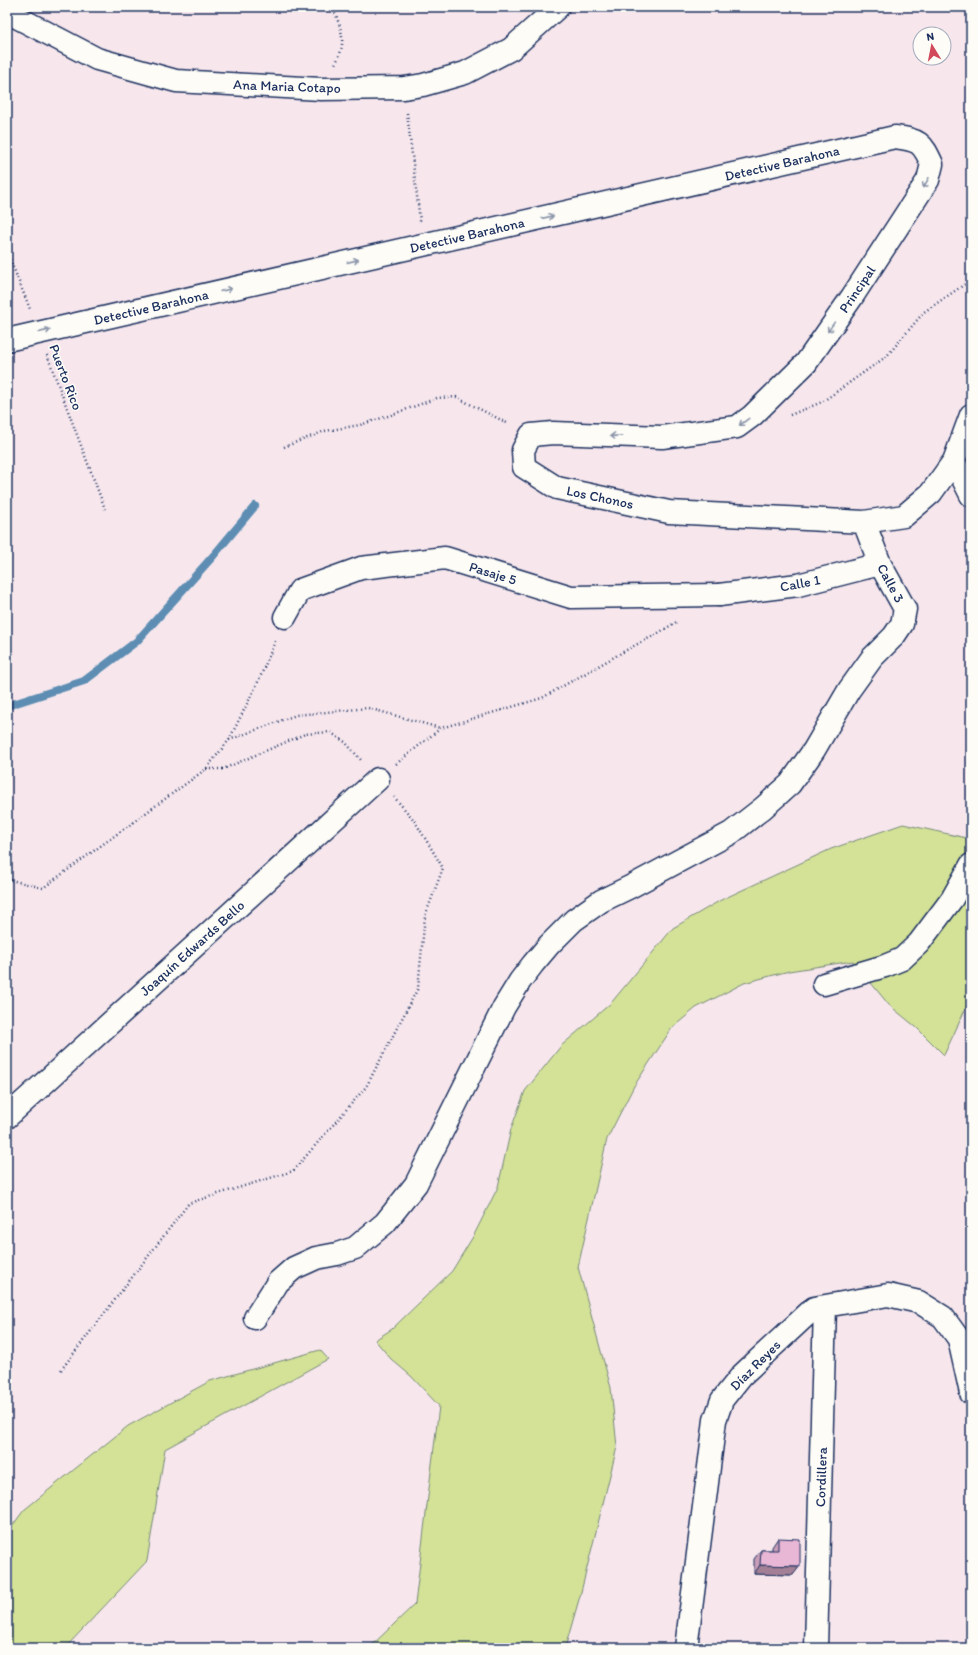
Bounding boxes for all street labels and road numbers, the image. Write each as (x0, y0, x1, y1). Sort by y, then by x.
street label: Ana Maria Cotapo (233, 76, 341, 97)
street label: Detective Barahona (723, 142, 841, 185)
street label: Detective Barahona (408, 214, 526, 257)
street label: Principal (835, 262, 879, 316)
street label: Detective Barahona (92, 286, 210, 329)
street label: Puerto Rico (45, 342, 86, 413)
street label: Los Chonos (565, 482, 635, 513)
street label: Pasaje 5 (467, 558, 519, 589)
street label: Calle 3 (873, 561, 908, 606)
street label: Calle 1 (779, 571, 822, 596)
street label: Joaquín Edwards Bello (137, 897, 248, 1000)
street label: Díaz Reyes (726, 1336, 784, 1394)
street label: Cordillera (812, 1446, 831, 1507)

